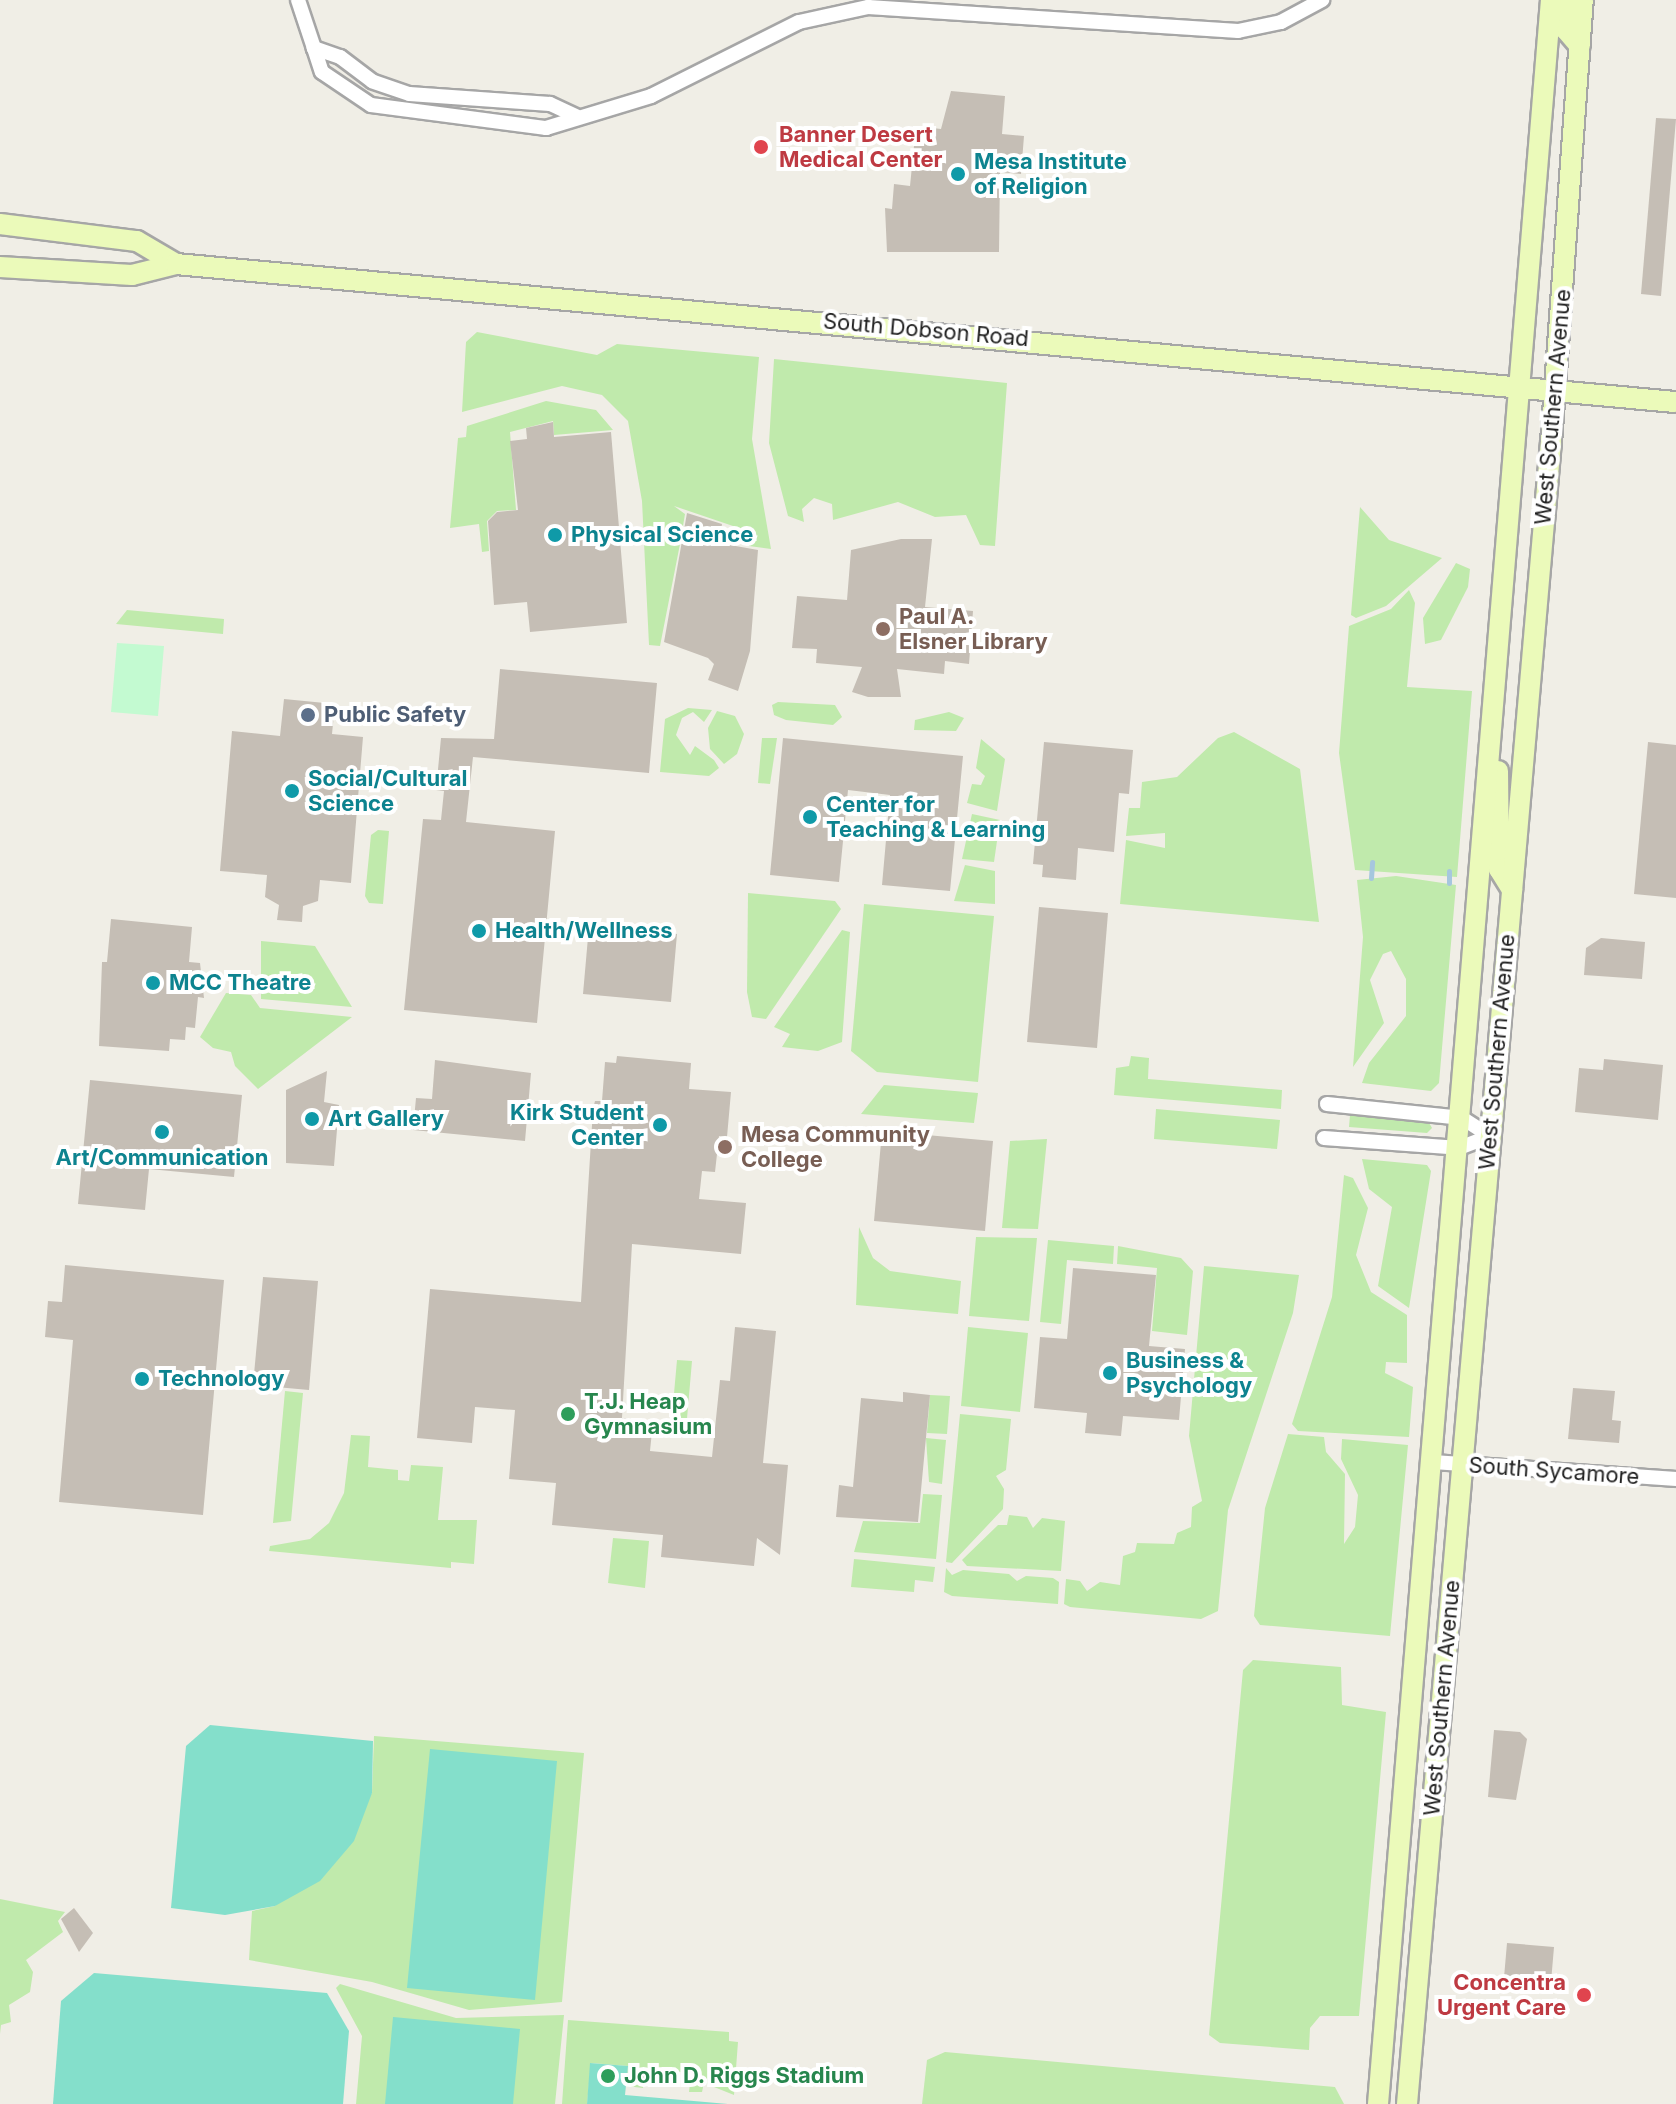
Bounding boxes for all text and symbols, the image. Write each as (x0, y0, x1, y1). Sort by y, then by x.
place label: Banner Desert Medical Center (779, 121, 943, 172)
marker: Banner Desert Medical Center (750, 136, 772, 158)
place label: Mesa Institute of Religion (974, 148, 1127, 200)
marker: Mesa Institute of Religion (949, 165, 967, 183)
street label: West Southern Avenue (1530, 288, 1576, 526)
street label: South Dobson Road (822, 308, 1030, 352)
place label: Physical Science (571, 522, 753, 548)
marker: Physical Science (546, 526, 564, 544)
place label: Paul A. Elsner Library (899, 603, 1048, 654)
marker: Paul A. Elsner Library (874, 620, 892, 638)
place label: Public Safety (324, 702, 466, 728)
marker: Public Safety (299, 706, 317, 724)
place label: Social/Cultural Science (308, 765, 467, 816)
marker: Social/Cultural Science (283, 782, 301, 800)
place label: Center for Teaching & Learning (826, 791, 1045, 842)
marker: Center for Teaching & Learning (801, 808, 819, 826)
place label: Health/Wellness (495, 918, 673, 944)
marker: Health/Wellness (470, 922, 488, 940)
street label: West Southern Avenue (1474, 933, 1520, 1171)
place label: MCC Theatre (169, 970, 311, 996)
marker: MCC Theatre (144, 974, 162, 992)
place label: Kirk Student Center (510, 1099, 644, 1150)
place label: Art Gallery (328, 1106, 444, 1132)
marker: Art Gallery (303, 1110, 321, 1128)
marker: Kirk Student Center (651, 1116, 669, 1134)
place label: Mesa Community College (741, 1121, 930, 1172)
marker: Art/Communication (153, 1123, 171, 1141)
marker: Mesa Community College (716, 1138, 734, 1156)
place label: Art/Communication (56, 1145, 268, 1171)
place label: Business & Psychology (1126, 1347, 1252, 1398)
marker: Business & Psychology (1101, 1364, 1119, 1382)
place label: Technology (158, 1366, 284, 1392)
marker: Technology (133, 1370, 151, 1388)
place label: T.J. Heap Gymnasium (584, 1388, 712, 1440)
marker: T.J. Heap Gymnasium (559, 1405, 577, 1423)
street label: South Sycamore (1468, 1452, 1640, 1490)
street label: West Southern Avenue (1419, 1579, 1465, 1817)
place label: Concentra Urgent Care (1437, 1969, 1566, 2020)
marker: Concentra Urgent Care (1573, 1984, 1595, 2006)
place label: John D. Riggs Stadium (624, 2063, 865, 2089)
marker: John D. Riggs Stadium (599, 2067, 617, 2085)

